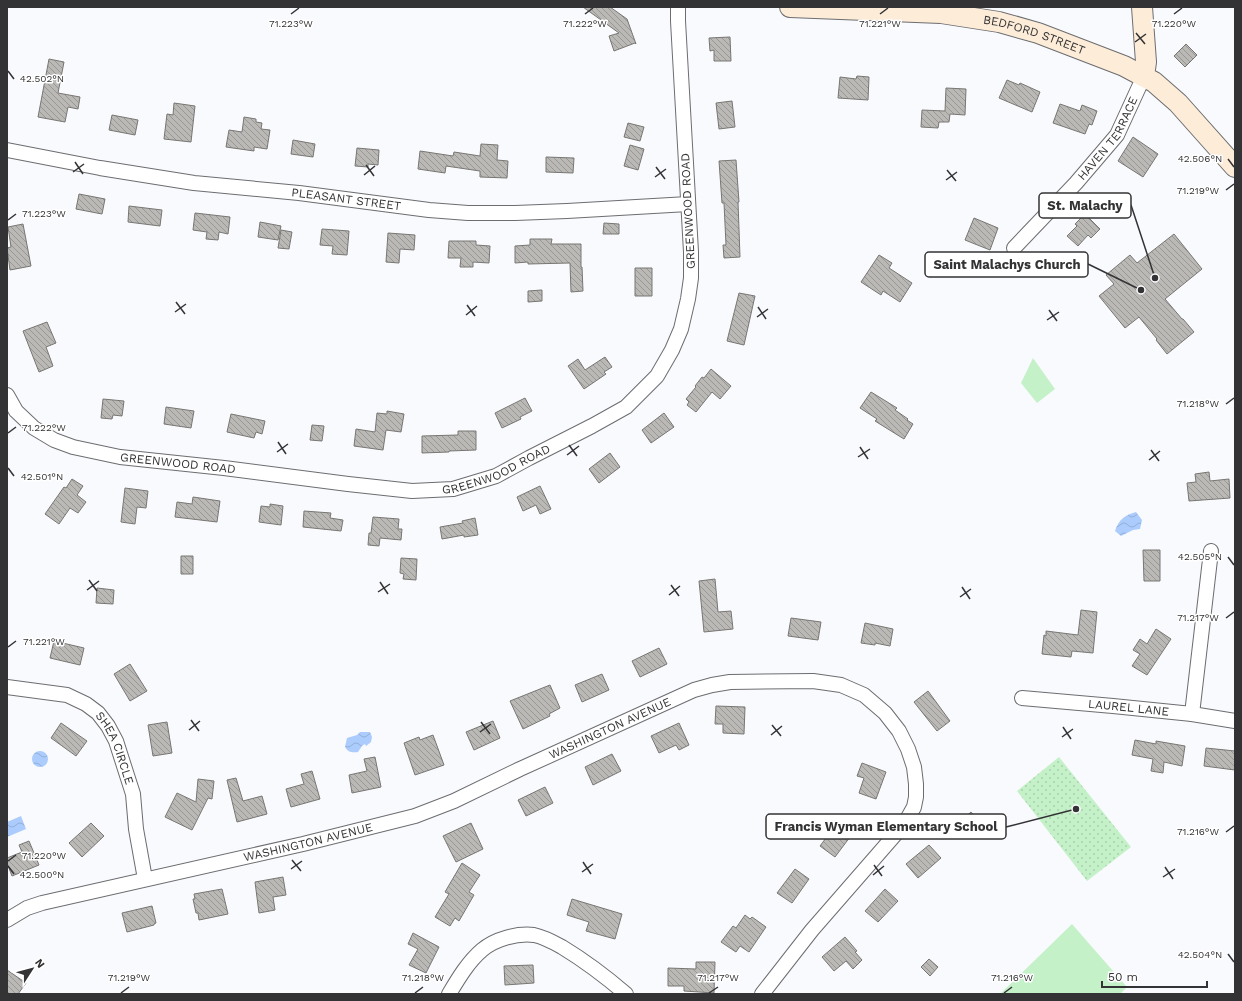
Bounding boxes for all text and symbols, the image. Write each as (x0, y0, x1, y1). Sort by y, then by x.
street label: BEDFORD STREET (982, 13, 1087, 57)
text: 71.223°W (269, 18, 313, 29)
text: 71.222°W (563, 18, 607, 29)
text: 71.221°W (859, 18, 901, 29)
text: 71.220°W (1152, 18, 1197, 29)
text: 42.502°N (20, 73, 64, 84)
street label: HAVEN TERRACE (1075, 94, 1141, 183)
street label: GREENWOOD ROAD (678, 153, 698, 269)
text: 42.506°N (1178, 153, 1222, 164)
street label: PLEASANT STREET (291, 185, 402, 213)
text: 71.219°W (1177, 185, 1220, 196)
callout: St. Malachy (1039, 193, 1131, 218)
text: St. Malachy (1047, 198, 1123, 213)
text: 71.223°W (22, 208, 66, 219)
callout: Saint Malachys Church (925, 252, 1088, 277)
text: Saint Malachys Church (933, 257, 1081, 272)
text: 71.218°W (1177, 398, 1220, 409)
text: 71.222°W (22, 422, 66, 433)
street label: GREENWOOD ROAD (442, 441, 553, 497)
street label: GREENWOOD ROAD (119, 450, 237, 476)
text: 42.501°N (21, 471, 63, 482)
text: 42.505°N (1178, 551, 1222, 562)
text: 71.217°W (1177, 612, 1219, 623)
text: 71.221°W (23, 636, 65, 647)
street label: WASHINGTON AVENUE (547, 694, 673, 762)
street label: LAUREL LANE (1087, 697, 1170, 719)
street label: SHEA CIRCLE (93, 709, 137, 787)
callout: Francis Wyman Elementary School (766, 814, 1006, 839)
text: Francis Wyman Elementary School (774, 819, 998, 834)
street label: WASHINGTON AVENUE (242, 820, 374, 864)
text: 71.216°W (1177, 826, 1219, 837)
text: 71.220°W (22, 850, 67, 861)
text: 42.500°N (20, 869, 64, 880)
north arrow (12, 949, 52, 989)
text: 42.504°N (1178, 949, 1222, 960)
text: N (32, 956, 47, 971)
scale bar (1102, 963, 1207, 989)
text: 50 m (1108, 970, 1138, 984)
text: 71.219°W (108, 972, 151, 983)
text: 71.218°W (402, 972, 445, 983)
text: 71.217°W (697, 972, 739, 983)
text: 71.216°W (991, 972, 1033, 983)

